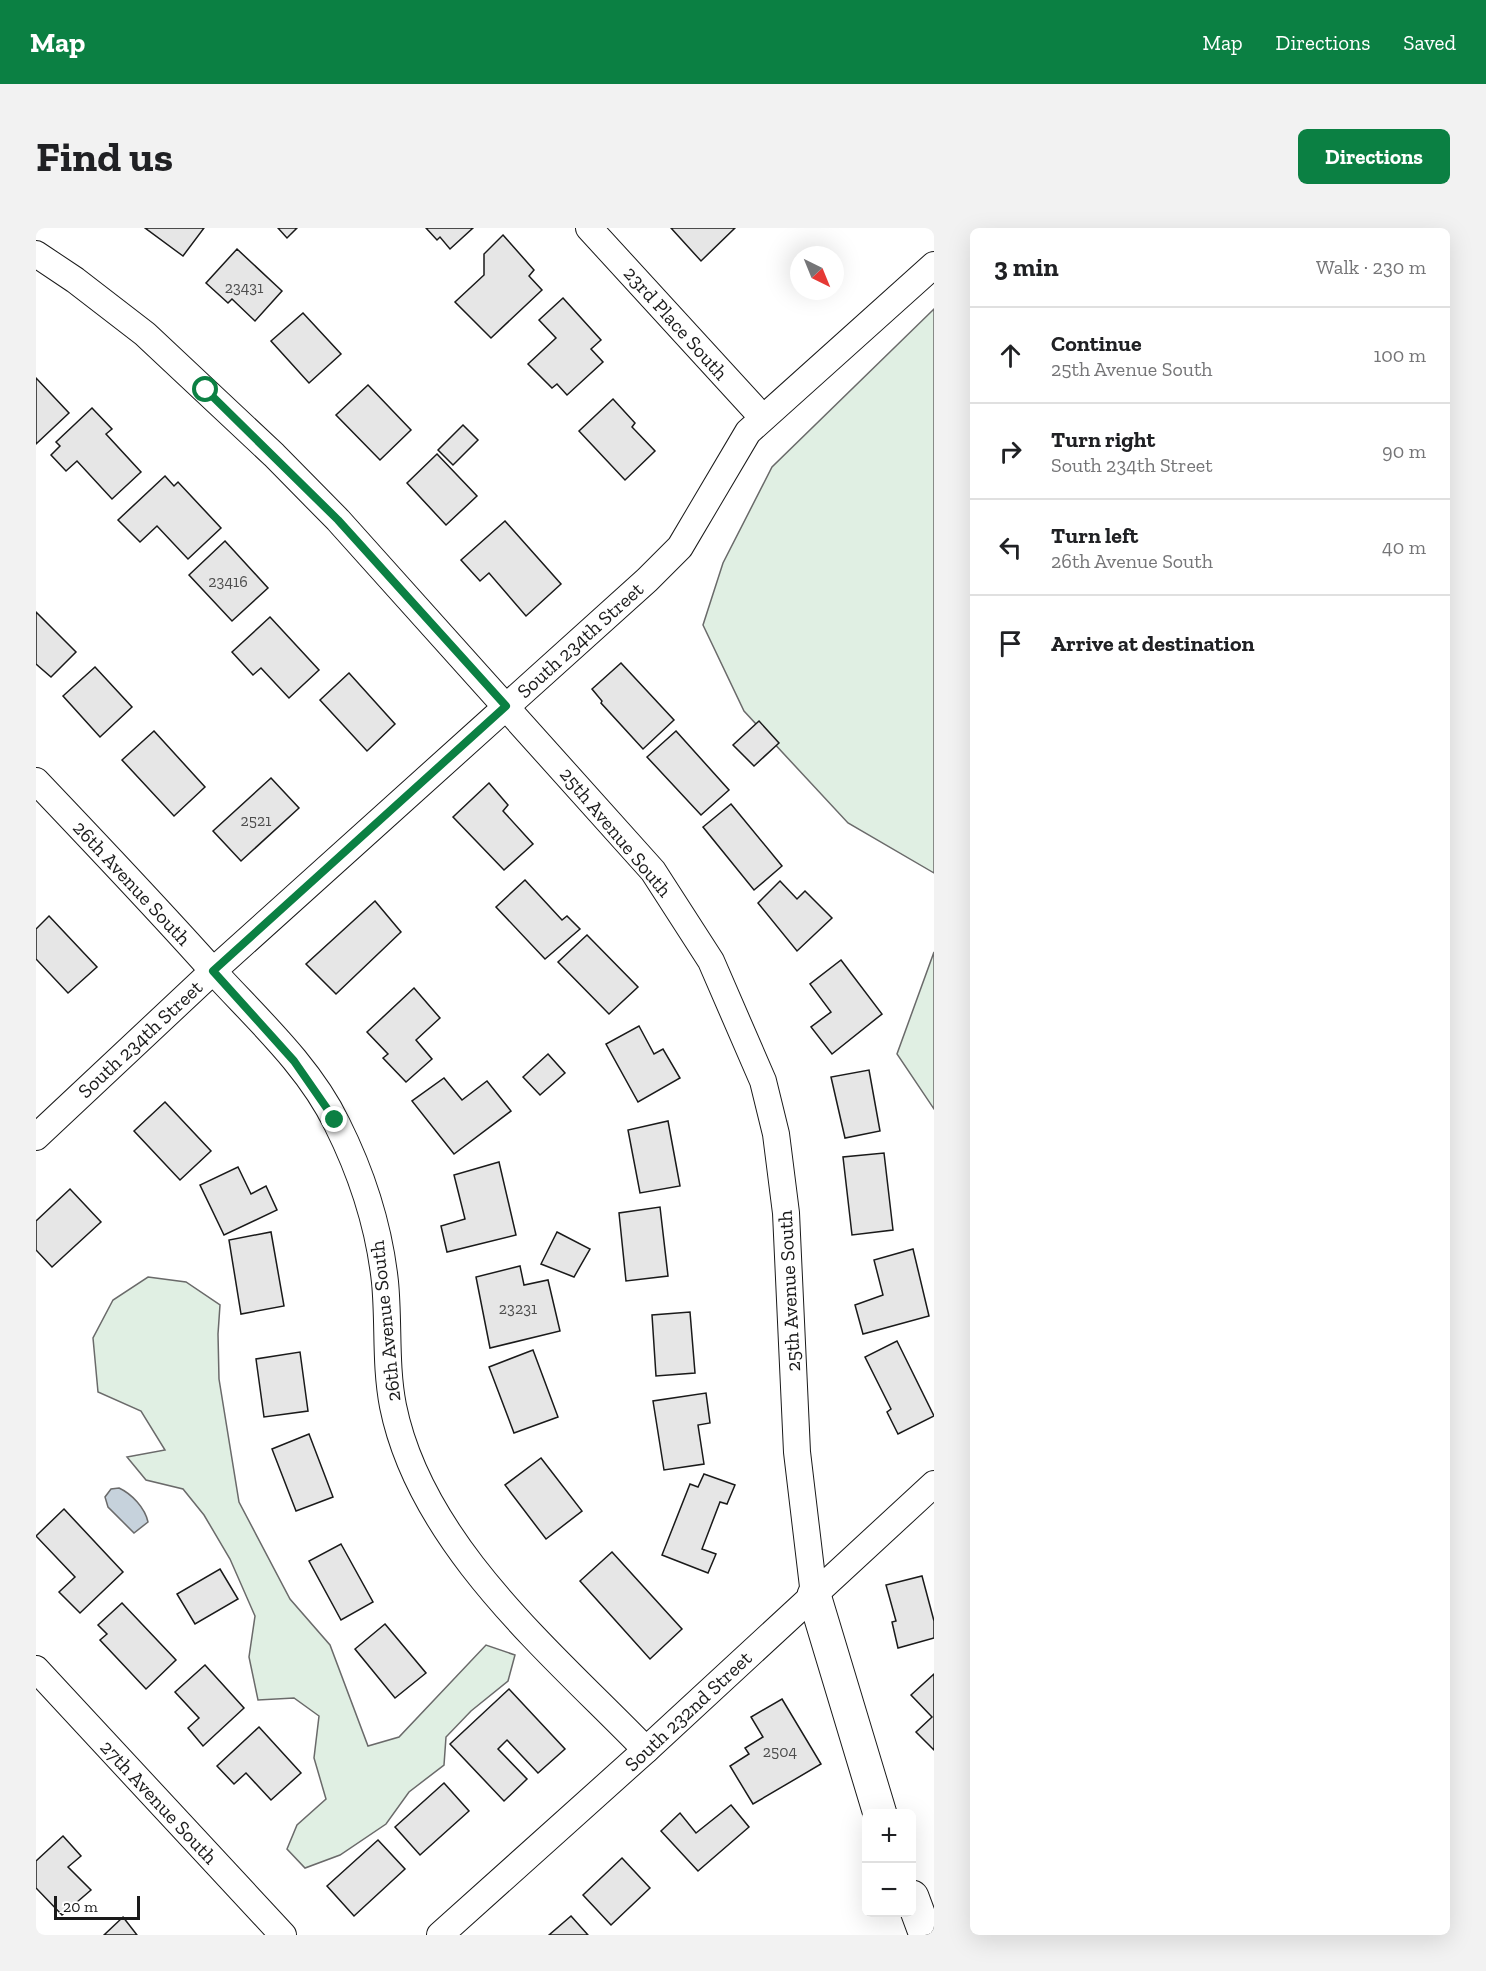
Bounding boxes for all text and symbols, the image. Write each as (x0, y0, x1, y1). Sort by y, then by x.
text: Map (30, 26, 85, 59)
text: Map (1203, 30, 1243, 55)
text: Directions (1276, 30, 1370, 55)
text: Saved (1403, 30, 1456, 55)
button: Directions (1298, 129, 1450, 184)
text: Find us (36, 131, 173, 182)
north arrow (790, 246, 844, 300)
text: 3 min (994, 251, 1059, 283)
text: Walk · 230 m (1316, 255, 1426, 279)
street label: 23rd Place South (619, 261, 734, 385)
house number: 23431 (225, 278, 263, 297)
text: Continue (1051, 330, 1142, 357)
icon: ahead (994, 339, 1027, 372)
text: 100 m (1373, 343, 1426, 367)
text: 25th Avenue South (1051, 357, 1213, 381)
route start (192, 376, 218, 402)
text: Turn right (1051, 426, 1155, 453)
icon: right (994, 435, 1027, 468)
text: 90 m (1382, 439, 1426, 463)
text: South 234th Street (1051, 453, 1213, 477)
text: Turn left (1051, 522, 1138, 549)
icon: left (994, 531, 1027, 564)
text: 40 m (1382, 535, 1426, 559)
text: 26th Avenue South (1051, 549, 1213, 573)
house number: 23416 (208, 572, 248, 591)
street label: South 234th Street (512, 577, 649, 703)
icon: arrive (994, 627, 1027, 660)
text: Arrive at destination (1051, 630, 1254, 657)
street label: 25th Avenue South (555, 762, 678, 902)
house number: 2521 (241, 811, 271, 830)
street label: 26th Avenue South (68, 816, 197, 951)
street label: South 234th Street (73, 975, 208, 1103)
route end (321, 1106, 347, 1132)
street label: 25th Avenue South (773, 1209, 805, 1372)
street label: 26th Avenue South (365, 1238, 405, 1403)
house number: 23231 (499, 1299, 537, 1318)
street label: South 232nd Street (619, 1646, 757, 1776)
street label: 27th Avenue South (95, 1735, 223, 1870)
house number: 2504 (763, 1742, 798, 1761)
map controls (862, 1809, 916, 1917)
button: + (862, 1809, 916, 1863)
button: − (862, 1863, 916, 1917)
scale bar (54, 1893, 140, 1920)
text: 20 m (63, 1897, 98, 1916)

